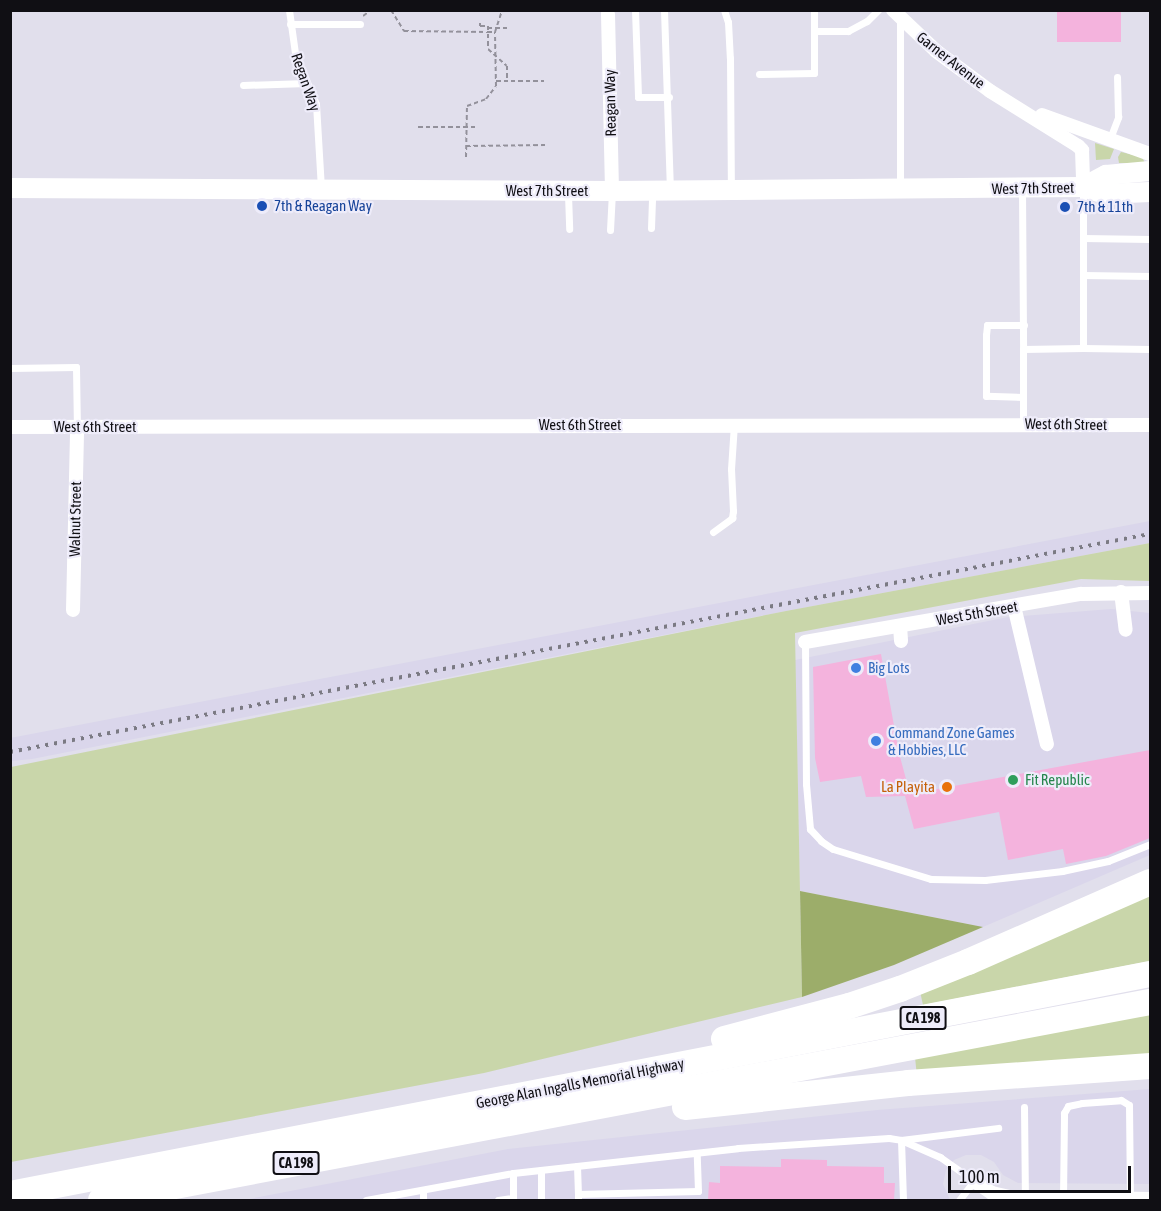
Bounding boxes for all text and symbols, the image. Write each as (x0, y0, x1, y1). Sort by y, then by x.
street label: Garner Avenue (913, 28, 989, 92)
street label: Regan Way (288, 51, 324, 113)
street label: Reagan Way (600, 69, 620, 137)
street label: West 7th Street (992, 178, 1074, 198)
street label: West 7th Street (506, 182, 588, 200)
place label: 7th & Reagan Way (274, 197, 372, 215)
place label: 7th & 11th (1077, 198, 1133, 216)
marker: 7th & Reagan Way (255, 199, 269, 213)
marker: 7th & 11th (1058, 200, 1072, 214)
street label: West 6th Street (1025, 414, 1107, 434)
street label: West 6th Street (539, 416, 621, 434)
street label: West 6th Street (54, 418, 136, 436)
street label: Walnut Street (65, 481, 85, 557)
street label: West 5th Street (935, 597, 1019, 629)
place label: Big Lots (868, 659, 910, 677)
marker: Big Lots (849, 661, 863, 675)
place label: Command Zone Games & Hobbies, LLC (888, 723, 1015, 758)
marker: Command Zone Games & Hobbies, LLC (869, 734, 883, 748)
place label: Fit Republic (1025, 771, 1090, 789)
marker: Fit Republic (1006, 773, 1020, 787)
place label: La Playita (881, 778, 935, 796)
marker: La Playita (940, 780, 954, 794)
road number: CA 198 (899, 1007, 947, 1029)
street label: George Alan Ingalls Memorial Highway (475, 1054, 685, 1112)
road number: CA 198 (272, 1152, 320, 1174)
scale bar (951, 1154, 1134, 1192)
text: 100 m (959, 1166, 1000, 1187)

